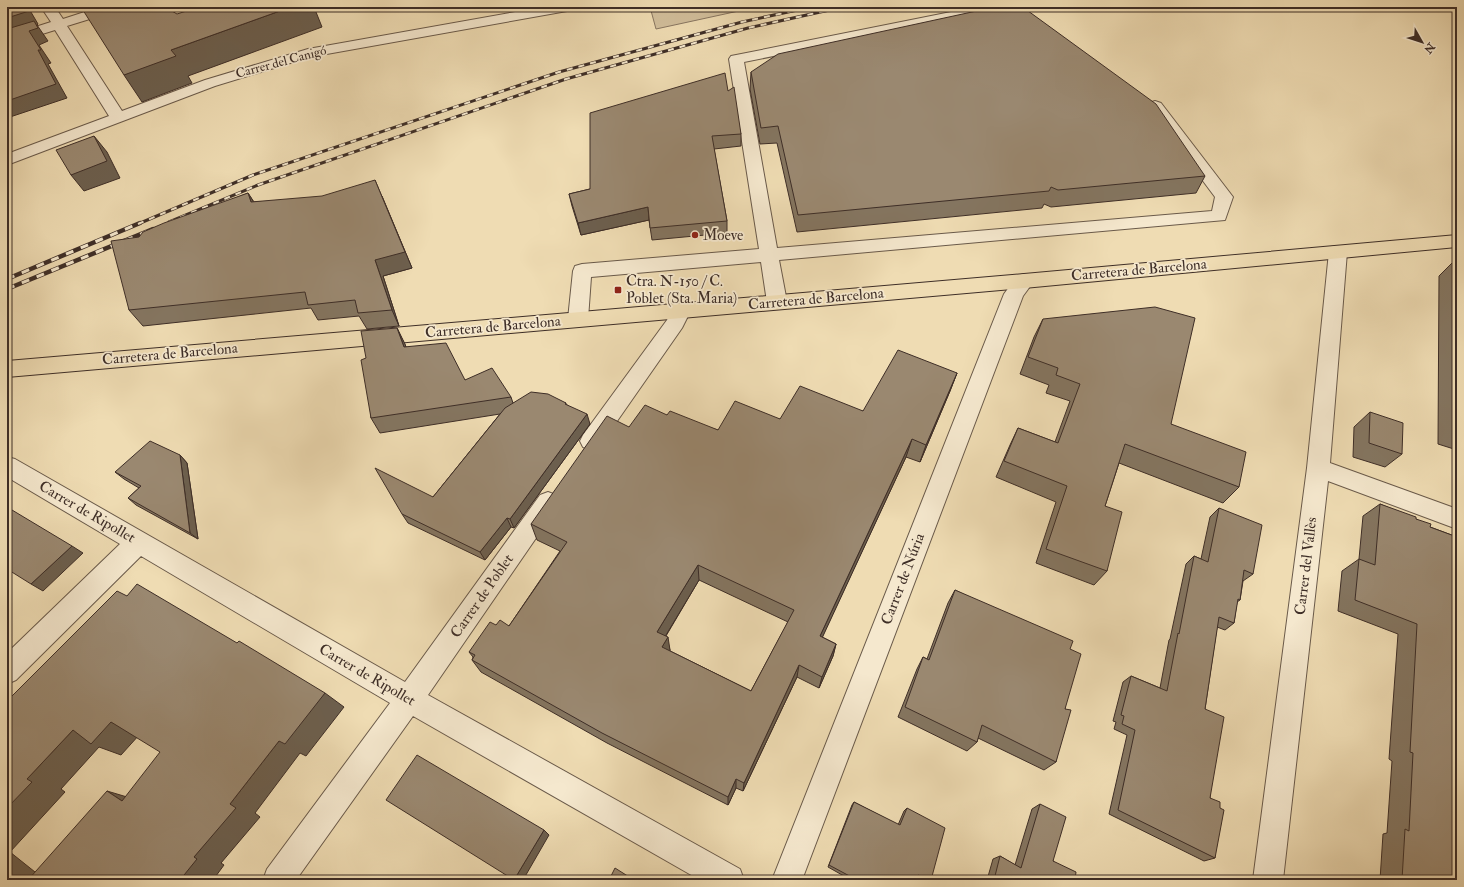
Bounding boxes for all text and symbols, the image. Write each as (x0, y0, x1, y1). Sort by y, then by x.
north arrow (1402, 22, 1442, 62)
text: N (1421, 39, 1438, 57)
street label: Carrer del Canigó (234, 42, 328, 82)
place label: Moeve (703, 226, 743, 245)
marker: Moeve (690, 230, 700, 240)
street label: Carretera de Barcelona (1070, 255, 1208, 285)
place label: Ctra. N-150 / C. Poblet (Sta. Maria) (626, 272, 737, 308)
street label: Carretera de Barcelona (747, 284, 885, 314)
marker: Ctra. N-150 / C. Poblet (Sta. Maria) (613, 285, 623, 295)
street label: Carretera de Barcelona (424, 312, 562, 342)
street label: Carretera de Barcelona (101, 339, 239, 369)
street label: Carrer de Ripollet (35, 477, 139, 548)
street label: Carrer del Vallès (1291, 516, 1321, 616)
street label: Carrer de Núria (877, 530, 929, 628)
street label: Carrer de Poblet (446, 550, 518, 642)
street label: Carrer de Ripollet (315, 640, 419, 711)

